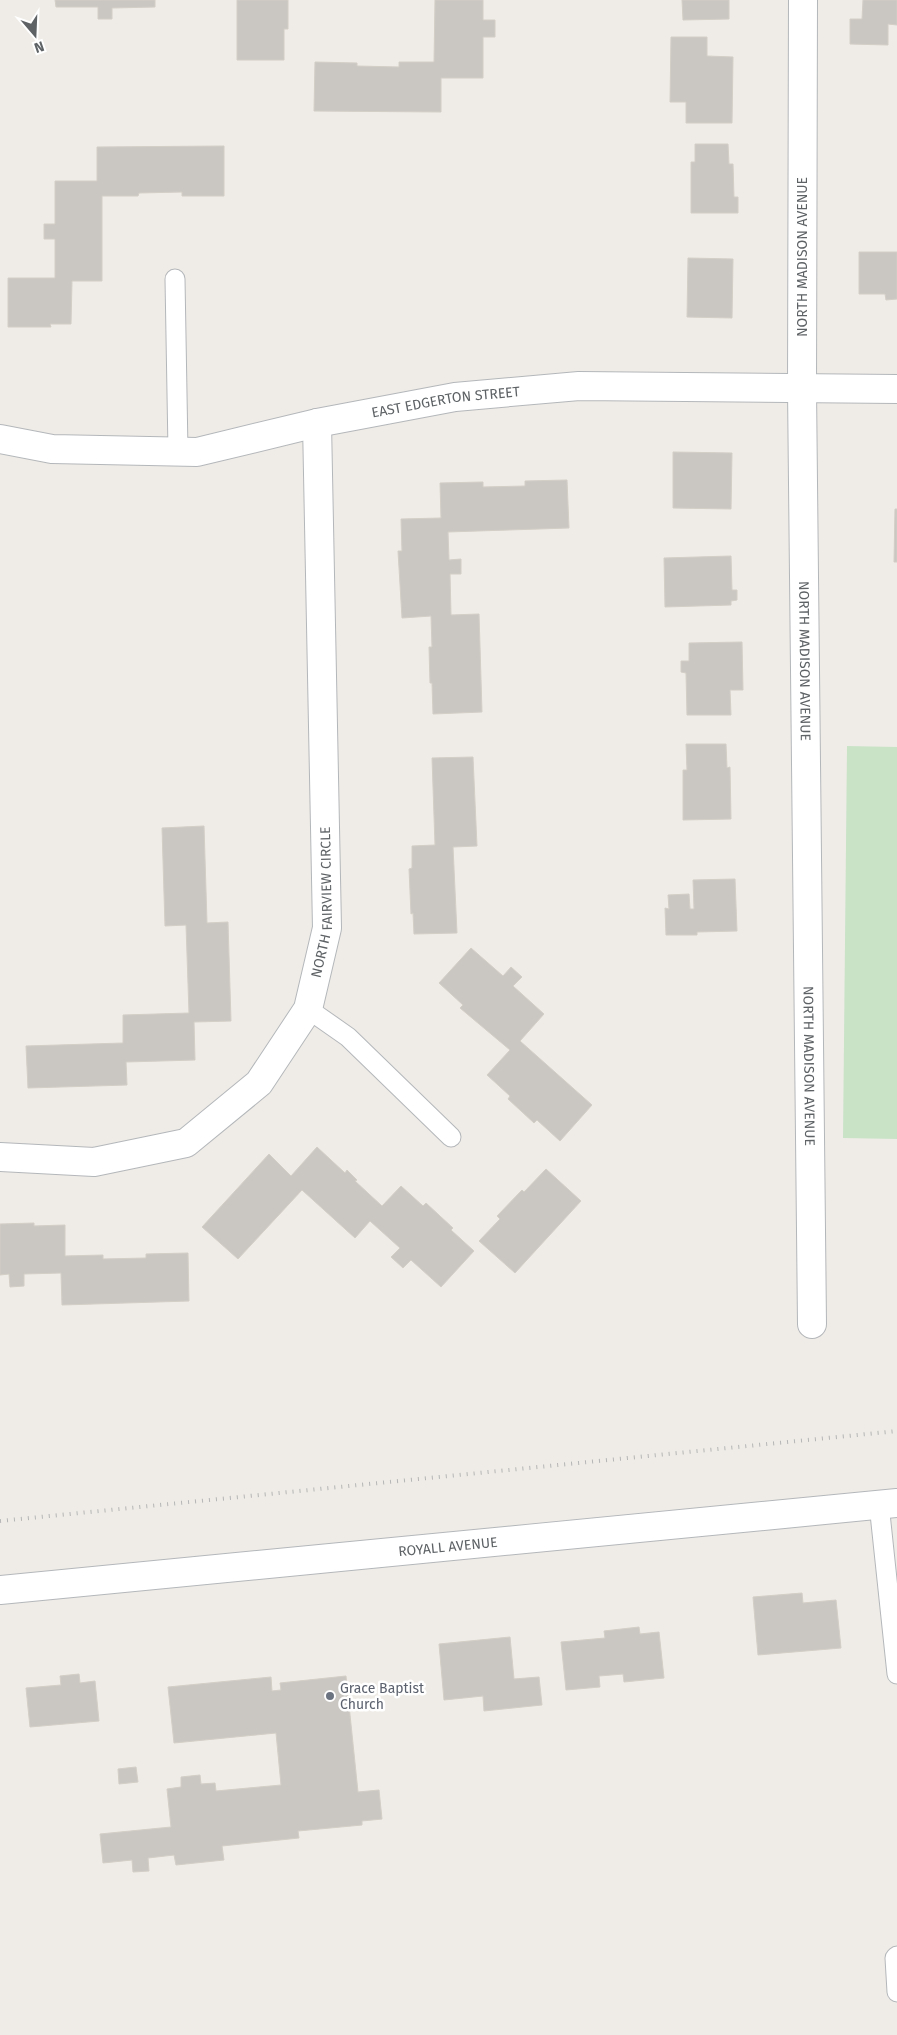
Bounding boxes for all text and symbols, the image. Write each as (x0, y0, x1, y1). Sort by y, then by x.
north arrow (10, 10, 60, 60)
text: N (32, 37, 46, 56)
street label: NORTH MADISON AVENUE (794, 177, 811, 337)
street label: EAST EDGERTON STREET (370, 383, 521, 422)
street label: NORTH MADISON AVENUE (795, 581, 814, 741)
street label: NORTH FAIRVIEW CIRCLE (308, 826, 336, 979)
street label: NORTH MADISON AVENUE (799, 986, 818, 1146)
street label: ROYALL AVENUE (397, 1534, 498, 1560)
place label: Grace Baptist Church (340, 1680, 425, 1713)
marker: Grace Baptist Church (324, 1690, 336, 1702)

